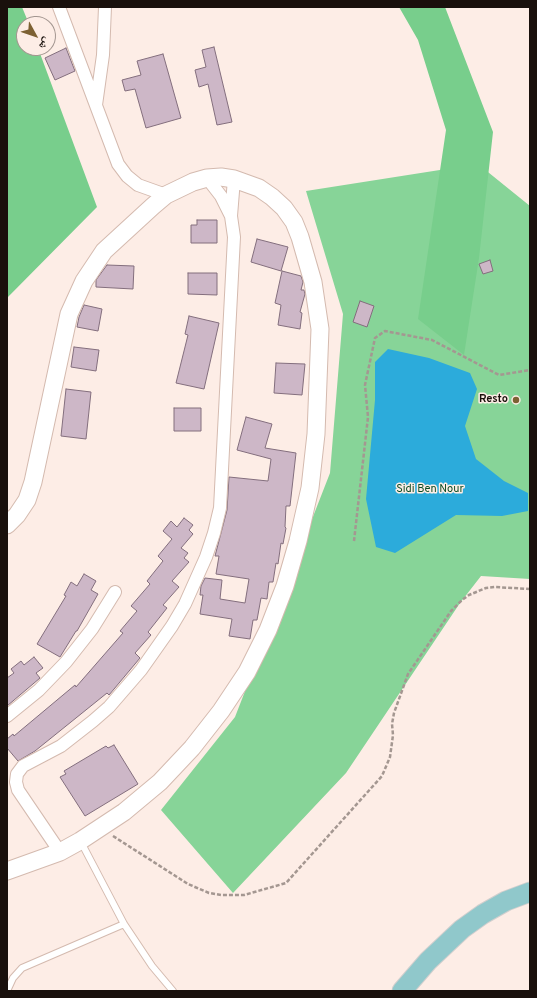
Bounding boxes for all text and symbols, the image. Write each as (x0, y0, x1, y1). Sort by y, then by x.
north arrow (16, 16, 56, 56)
text: ش (35, 34, 54, 52)
place label: Resto (479, 393, 508, 407)
marker: Resto (511, 395, 521, 405)
park label: Sidi Ben Nour (396, 483, 464, 497)

